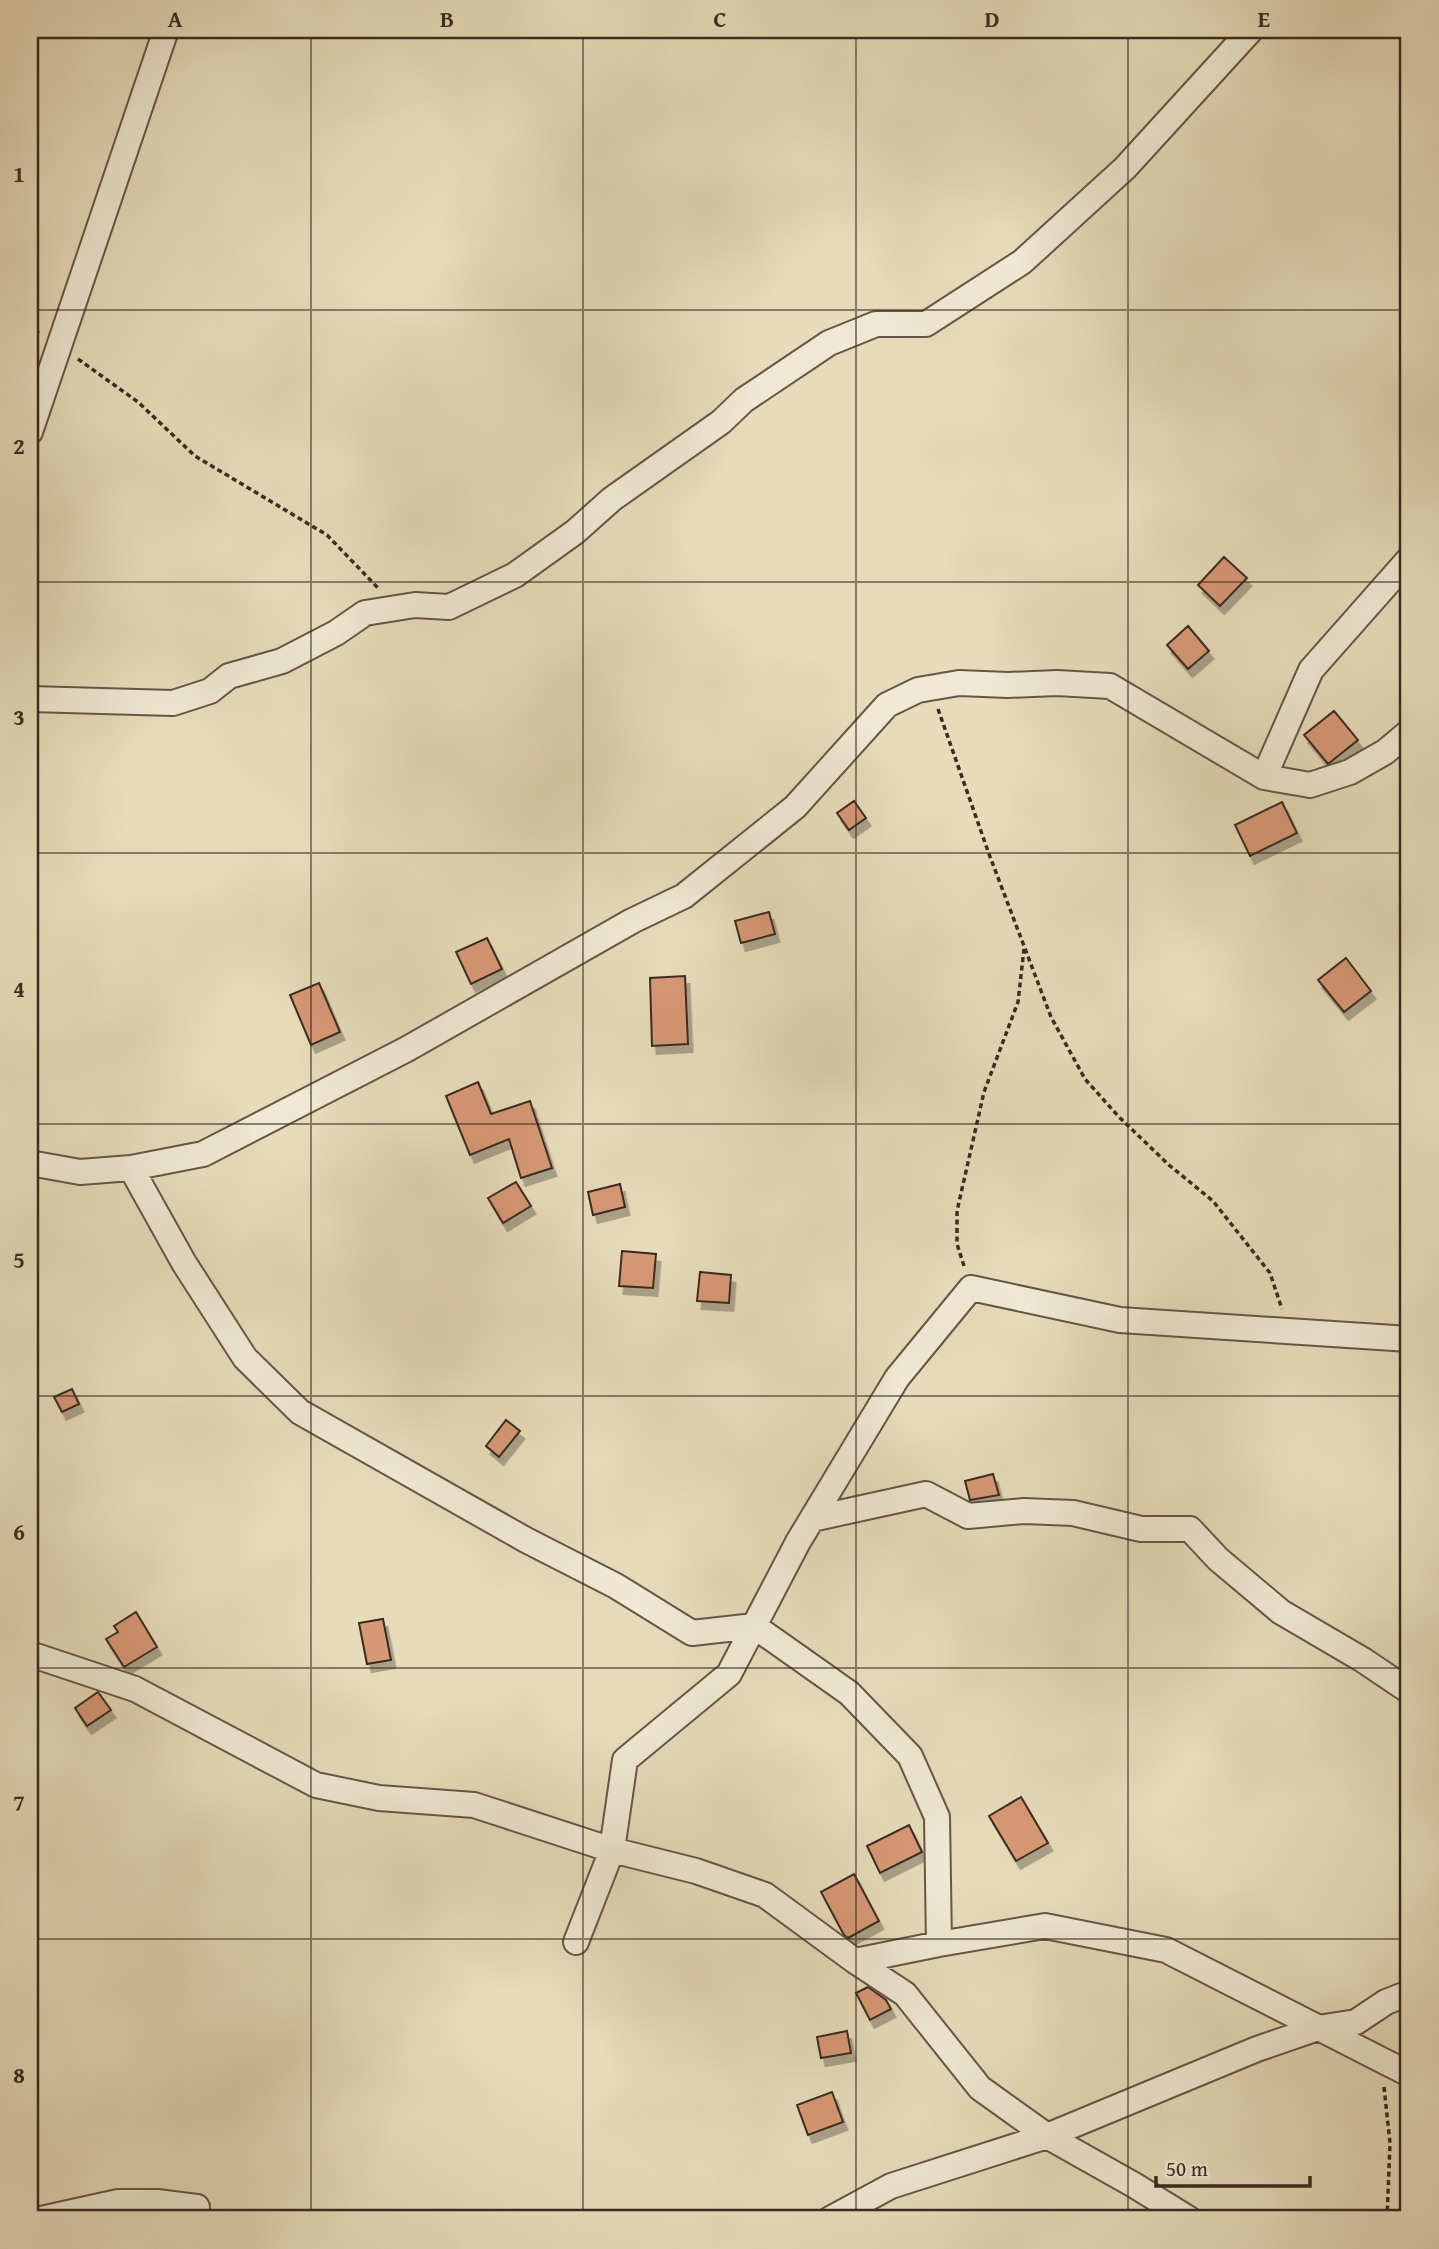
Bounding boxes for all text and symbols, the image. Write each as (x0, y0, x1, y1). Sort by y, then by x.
text: A (168, 2, 183, 35)
text: B (440, 2, 454, 35)
text: C (713, 2, 727, 35)
text: D (985, 2, 1000, 35)
text: E (1258, 2, 1270, 35)
text: 1 (13, 157, 25, 190)
text: 2 (13, 429, 25, 462)
text: 3 (13, 700, 25, 733)
text: 4 (13, 972, 25, 1005)
text: 5 (13, 1243, 25, 1276)
text: 6 (13, 1515, 25, 1548)
text: 7 (13, 1786, 25, 1819)
text: 8 (13, 2058, 25, 2091)
scale bar (1156, 2144, 1310, 2188)
text: 50 m (1166, 2153, 1208, 2184)

